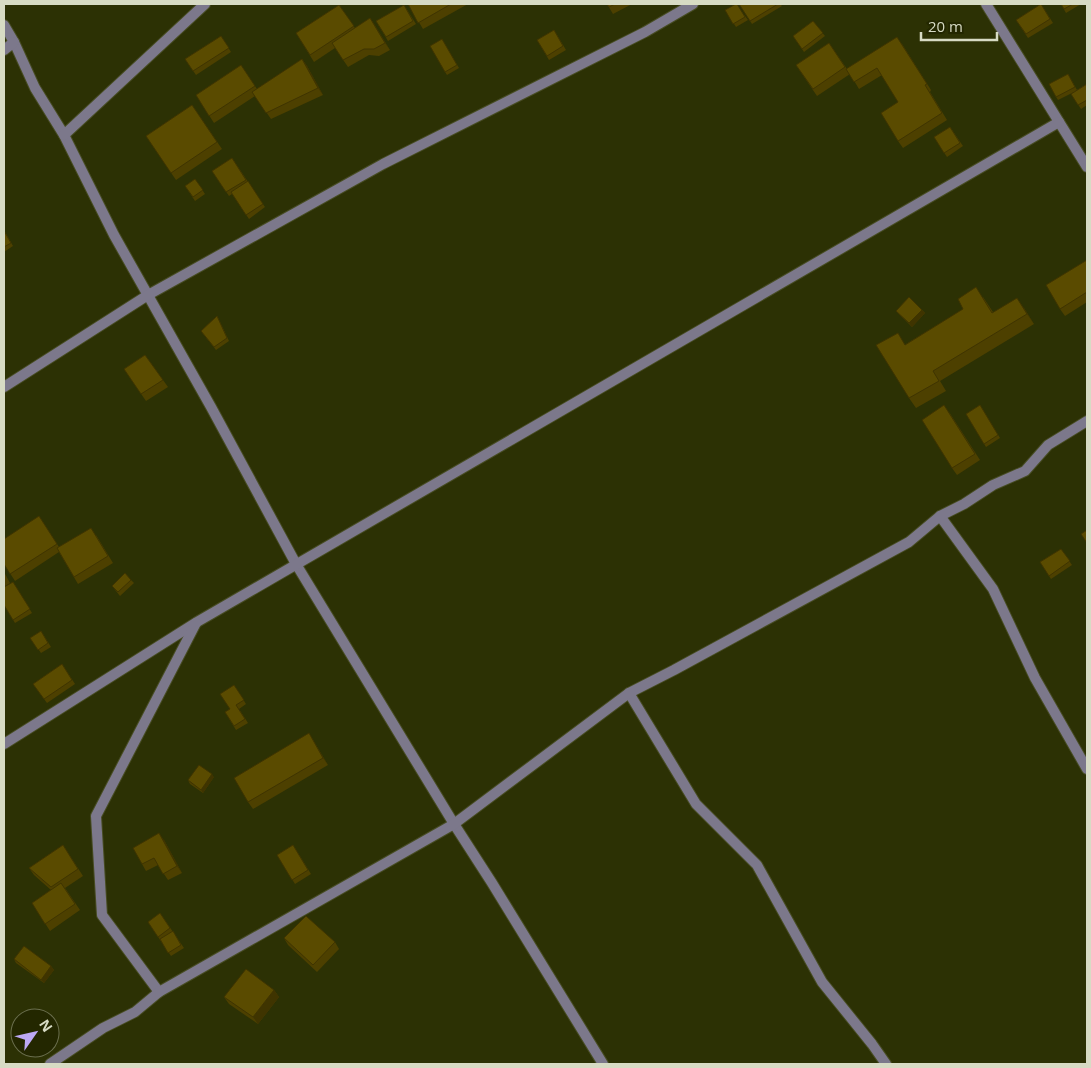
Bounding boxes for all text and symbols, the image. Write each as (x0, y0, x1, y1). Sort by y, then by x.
scale bar (921, 10, 997, 42)
text: 20 m (928, 16, 963, 36)
north arrow (10, 1008, 60, 1058)
text: N (35, 1015, 57, 1035)

